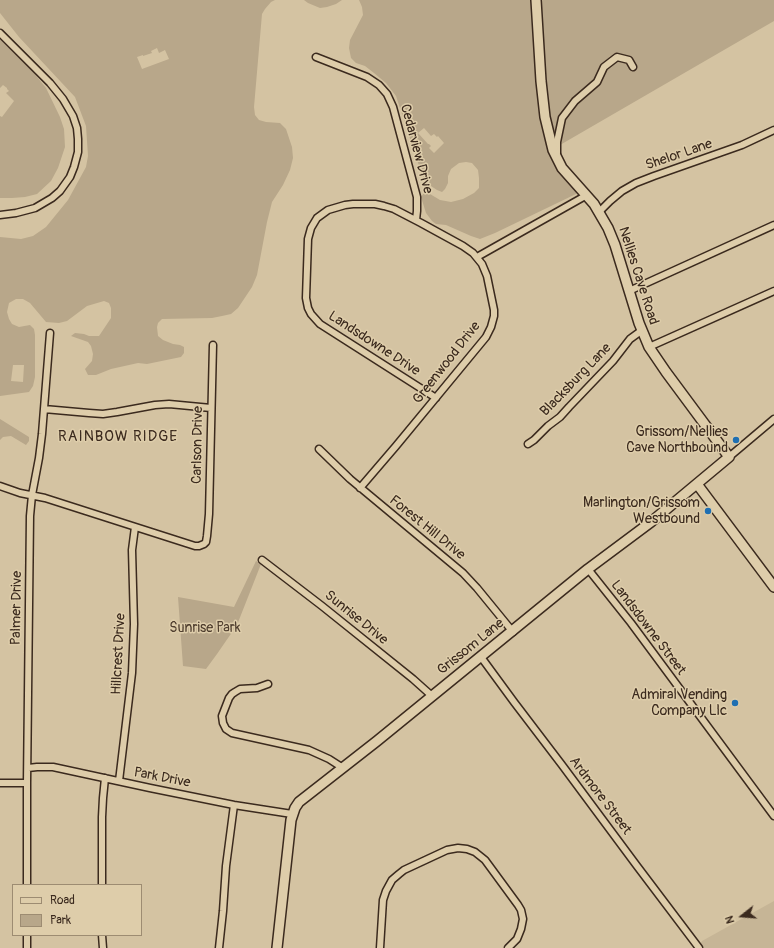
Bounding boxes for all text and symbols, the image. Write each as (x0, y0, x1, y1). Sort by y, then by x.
street label: Cedarview Drive (396, 102, 436, 196)
street label: Shelor Lane (643, 136, 715, 174)
street label: Nellies Cave Road (614, 225, 662, 327)
street label: Landsdowne Drive (325, 308, 423, 380)
street label: Greenwood Drive (410, 319, 484, 407)
street label: Blacksburg Lane (537, 340, 615, 420)
street label: Carlson Drive (189, 406, 207, 484)
place label: Grissom/Nellies Cave Northbound (626, 424, 728, 456)
district label: RAINBOW RIDGE (58, 428, 178, 446)
marker: Grissom/Nellies Cave Northbound (731, 435, 741, 445)
street label: Forest Hill Drive (386, 492, 468, 564)
place label: Marlington/Grissom Westbound (583, 495, 700, 528)
marker: Marlington/Grissom Westbound (703, 506, 713, 516)
street label: Palmer Drive (8, 571, 26, 645)
street label: Landsdowne Street (607, 577, 689, 679)
street label: Sunrise Drive (321, 587, 391, 649)
street label: Hillcrest Drive (108, 613, 130, 695)
street label: Grissom Lane (434, 615, 508, 679)
park label: Sunrise Park (169, 620, 241, 636)
place label: Admiral Vending Company Llc (631, 687, 727, 720)
marker: Admiral Vending Company Llc (730, 698, 740, 708)
street label: Ardmore Street (565, 754, 635, 838)
street label: Park Drive (132, 764, 192, 792)
legend (12, 884, 142, 936)
text: Road (50, 893, 75, 908)
north arrow (722, 896, 762, 936)
text: Park (50, 913, 71, 928)
text: N (723, 914, 737, 925)

